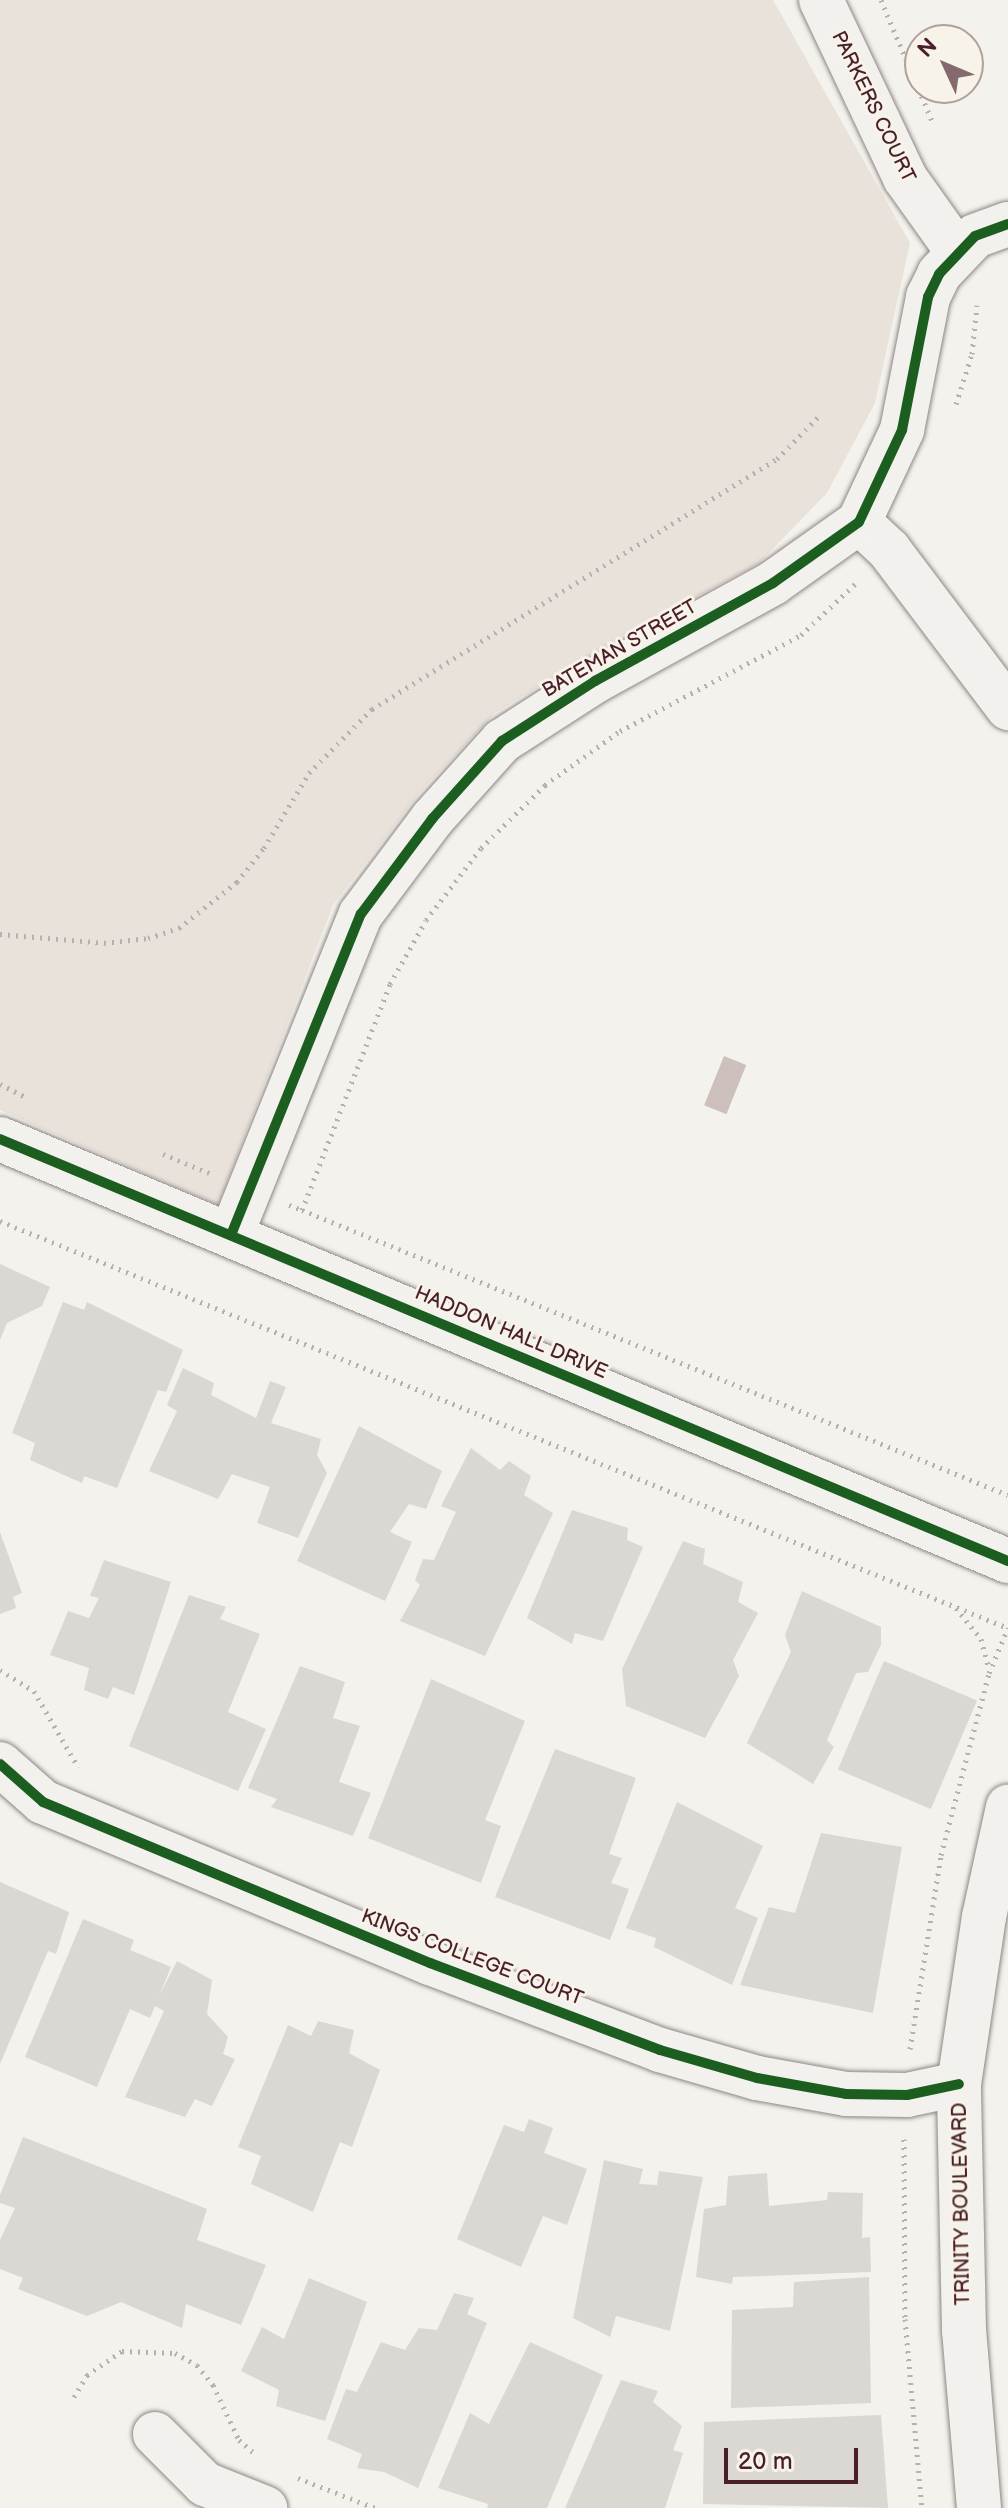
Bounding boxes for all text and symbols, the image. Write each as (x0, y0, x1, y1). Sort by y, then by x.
north arrow (904, 24, 984, 104)
street label: PARKERS COURT (826, 27, 920, 187)
text: N (912, 33, 943, 64)
street label: BATEMAN STREET (538, 595, 702, 703)
street label: HADDON HALL DRIVE (411, 1281, 611, 1385)
street label: KINGS COLLEGE COURT (358, 1905, 586, 2011)
street label: TRINITY BOULEVARD (948, 2102, 976, 2306)
scale bar (728, 2432, 862, 2482)
text: 20 m (738, 2447, 793, 2476)

